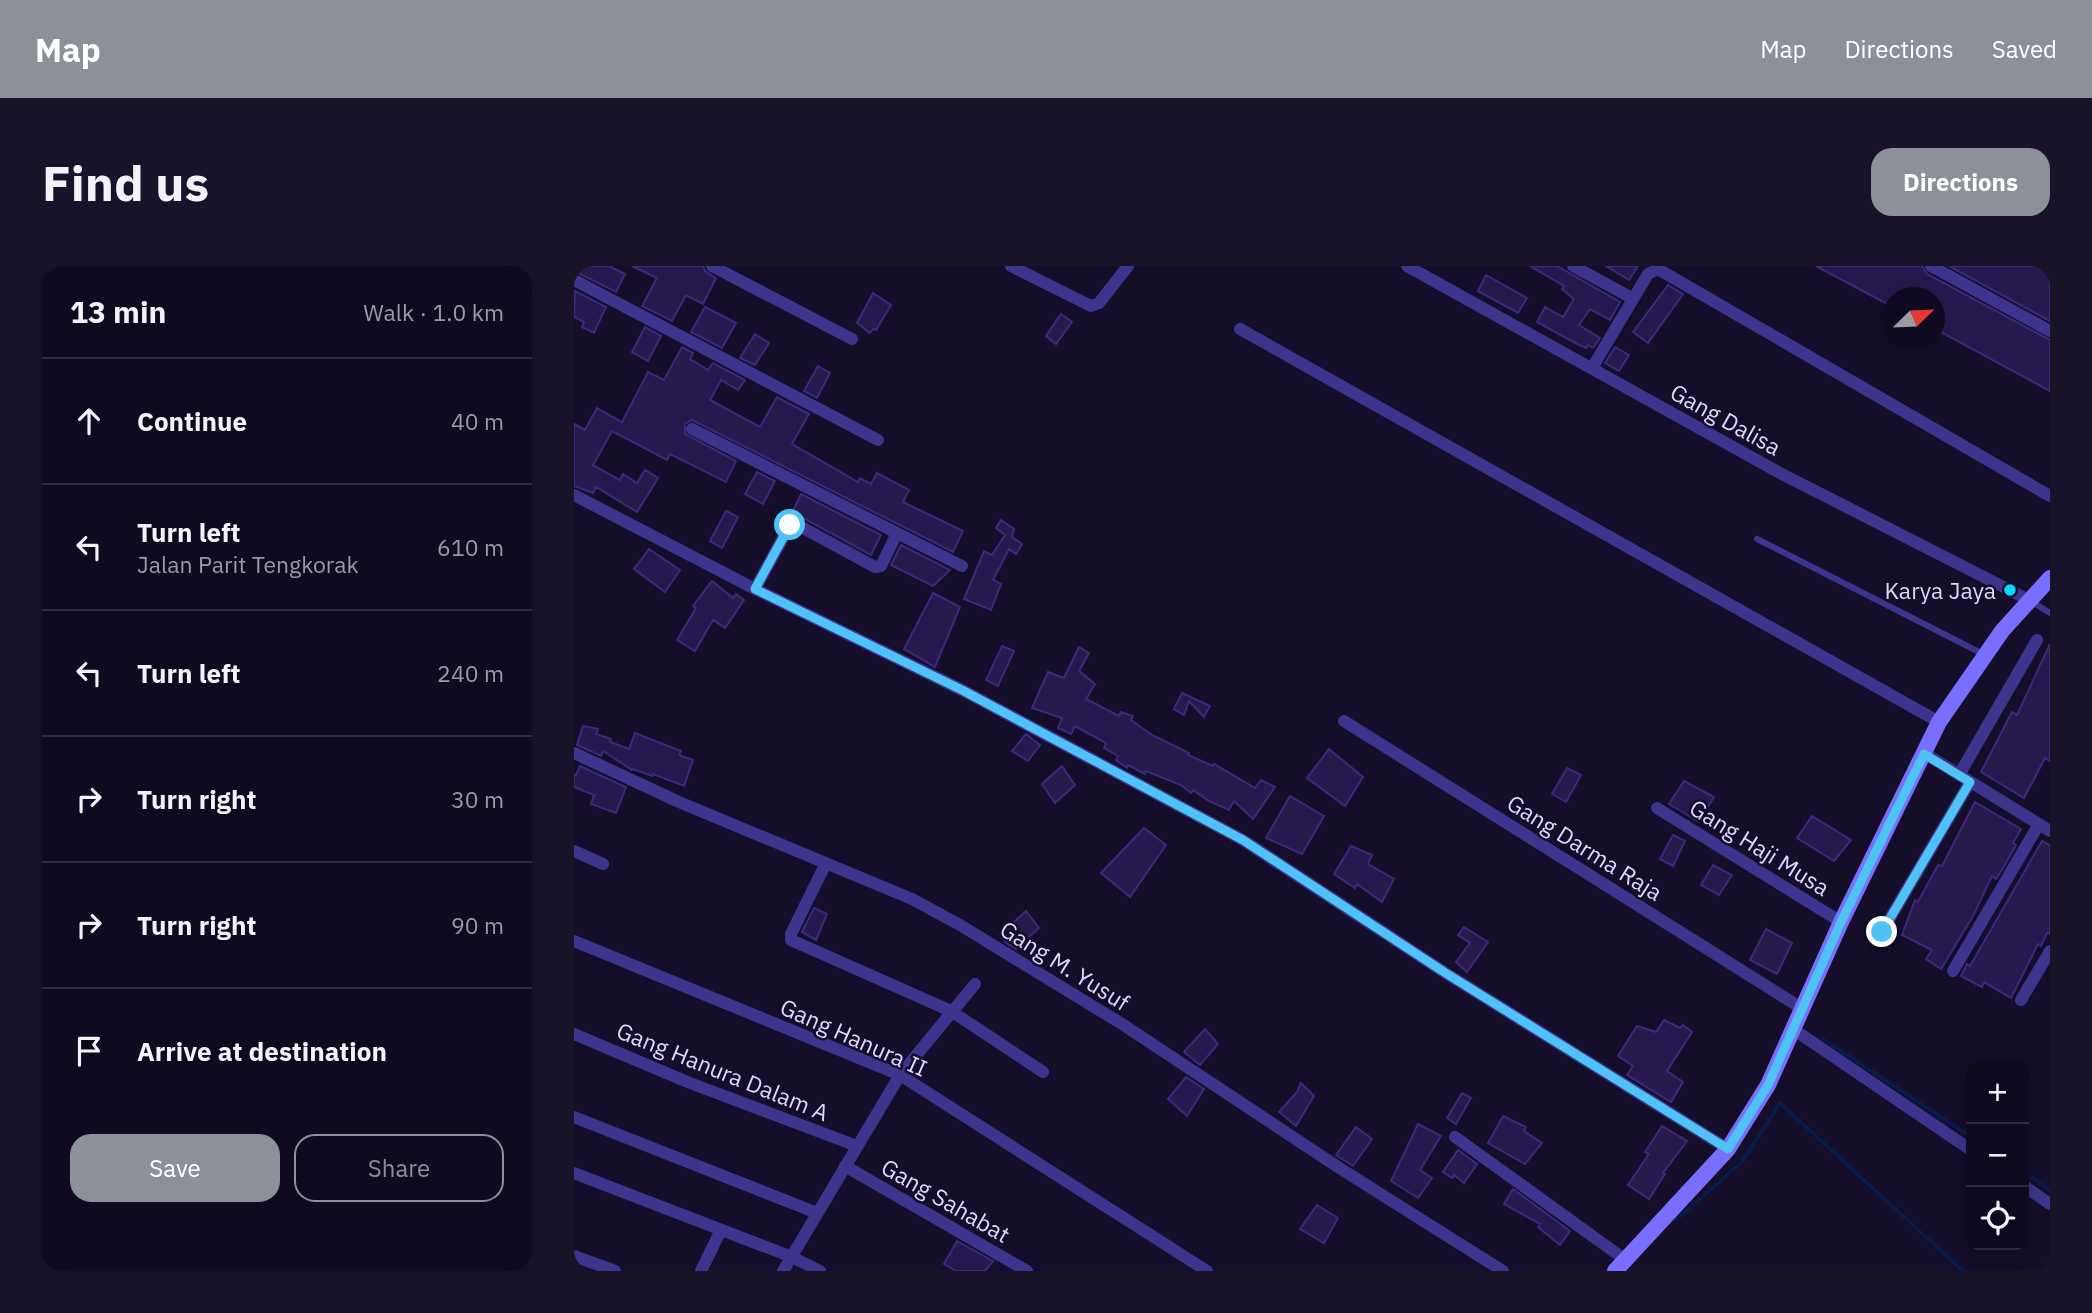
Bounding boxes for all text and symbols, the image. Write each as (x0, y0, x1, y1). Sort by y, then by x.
text: Map (35, 28, 101, 71)
text: Map (1760, 33, 1806, 65)
text: Directions (1844, 33, 1954, 65)
text: Saved (1992, 33, 2057, 65)
button: Directions (1871, 148, 2050, 216)
text: Find us (42, 151, 209, 214)
north arrow (1882, 287, 1945, 350)
text: 13 min (70, 292, 166, 331)
text: Walk · 1.0 km (363, 297, 504, 327)
street label: Gang Dalisa (1665, 376, 1787, 462)
icon: ahead (70, 402, 108, 440)
text: Continue (137, 404, 247, 438)
text: 40 m (451, 406, 504, 436)
route start (774, 509, 805, 540)
text: Turn left (137, 515, 240, 549)
icon: left (70, 528, 108, 566)
text: 610 m (437, 532, 504, 562)
text: Jalan Parit Tengkorak (137, 549, 359, 579)
place label: Karya Jaya (1885, 575, 1996, 605)
marker: Karya Jaya (2002, 582, 2018, 598)
icon: left (70, 654, 108, 692)
text: Turn left (137, 656, 240, 690)
text: 240 m (437, 658, 504, 688)
icon: right (70, 780, 108, 818)
text: Turn right (137, 782, 256, 816)
text: 30 m (451, 784, 504, 814)
street label: Gang Darma Raja (1502, 787, 1668, 907)
street label: Gang Haji Musa (1684, 792, 1836, 902)
icon: right (70, 906, 108, 944)
text: Turn right (137, 908, 256, 942)
text: 90 m (451, 910, 504, 940)
street label: Gang M. Yusuf (995, 913, 1135, 1017)
route end (1866, 916, 1897, 947)
street label: Gang Hanura II (776, 991, 932, 1083)
street label: Gang Hanura Dalam A (613, 1015, 834, 1127)
icon: arrive (70, 1032, 108, 1070)
text: Arrive at destination (137, 1034, 387, 1068)
map controls (1966, 1061, 2029, 1250)
button: + (1966, 1061, 2029, 1124)
button: − (1966, 1124, 2029, 1187)
button: Save (70, 1134, 280, 1202)
button: Share (294, 1134, 504, 1202)
street label: Gang Sahabat (876, 1151, 1016, 1249)
button: locate (1966, 1187, 2029, 1250)

